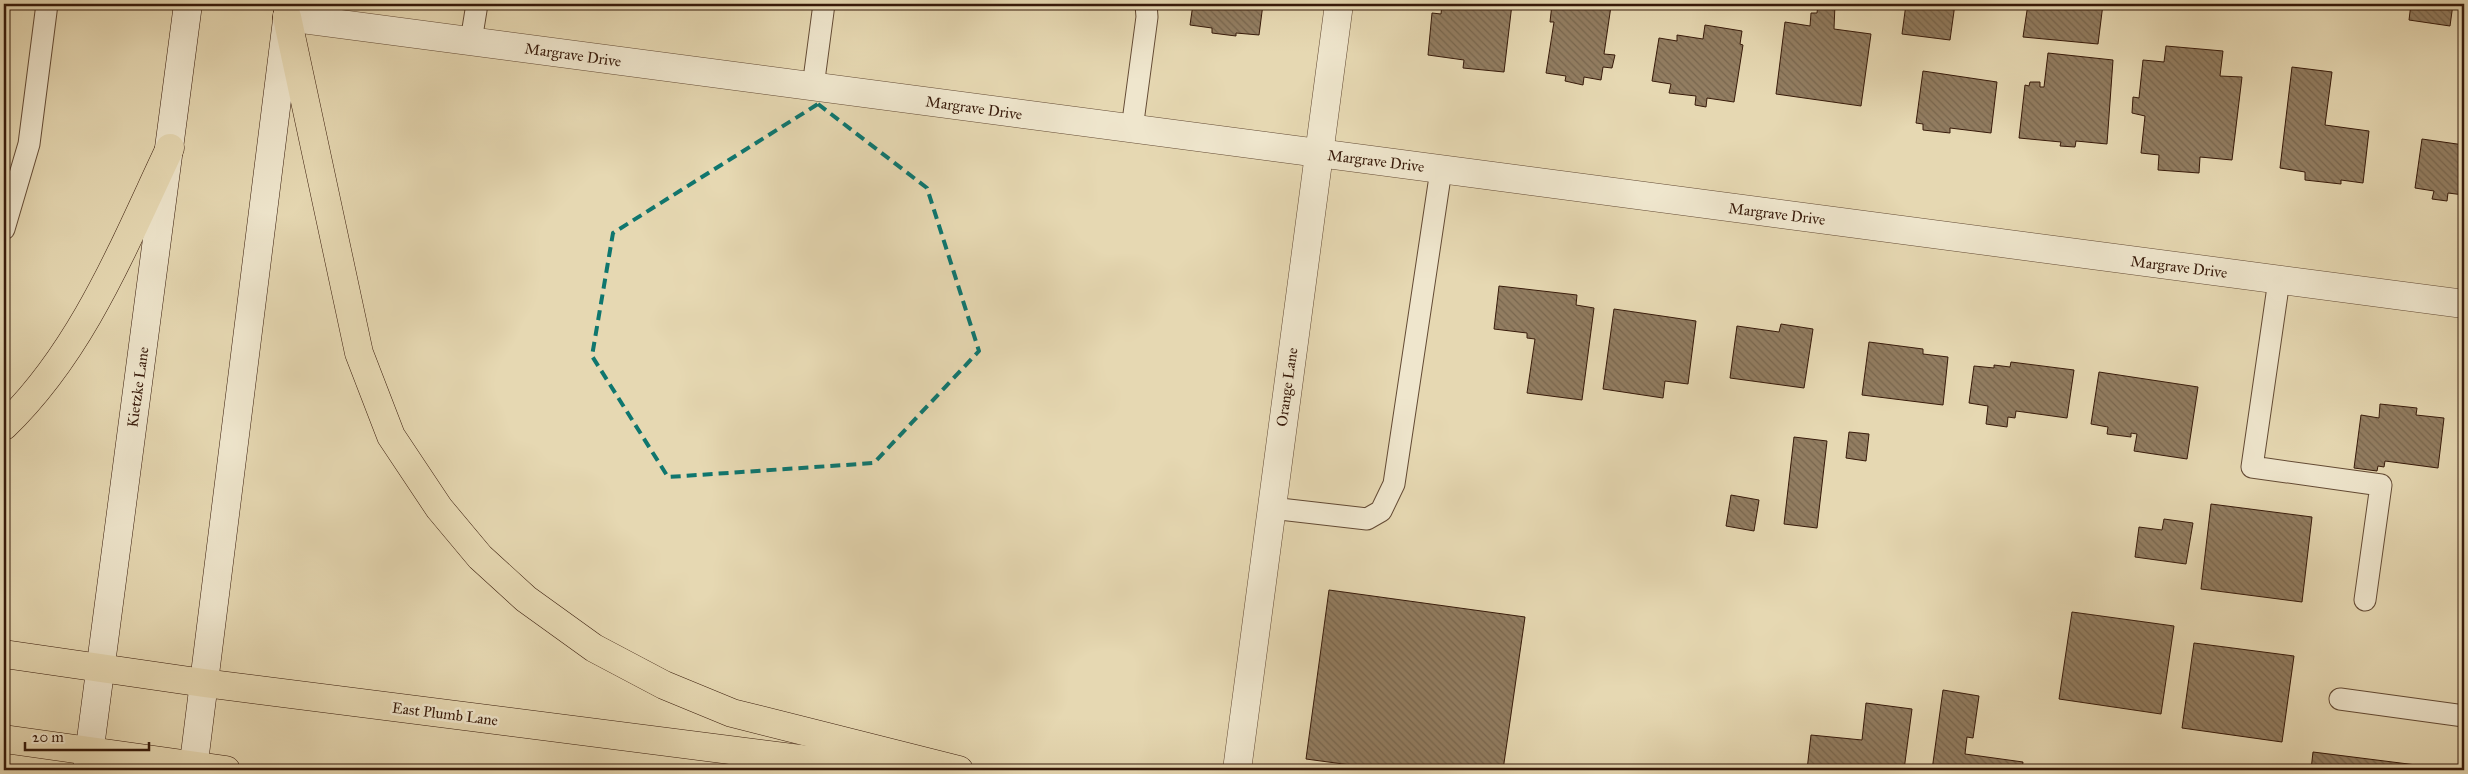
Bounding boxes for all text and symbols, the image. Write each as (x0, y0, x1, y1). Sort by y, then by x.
street label: Margrave Drive (524, 39, 622, 71)
street label: Margrave Drive (925, 92, 1023, 124)
street label: Margrave Drive (1327, 146, 1425, 176)
street label: Margrave Drive (1728, 199, 1826, 229)
street label: Margrave Drive (2130, 252, 2228, 282)
street label: Kietzke Lane (123, 345, 153, 429)
street label: Orange Lane (1273, 346, 1301, 428)
street label: East Plumb Lane (391, 699, 499, 729)
scale bar (25, 719, 149, 751)
text: 20 m (32, 728, 64, 746)

